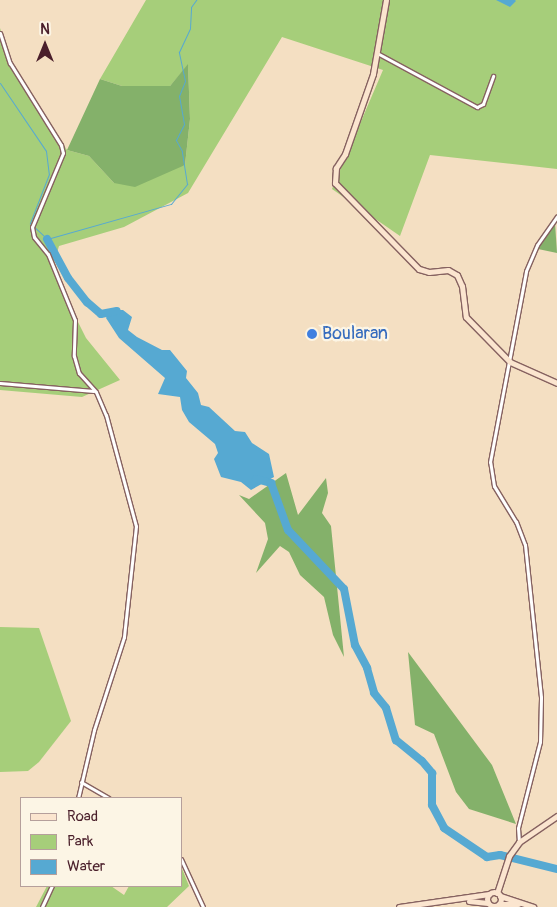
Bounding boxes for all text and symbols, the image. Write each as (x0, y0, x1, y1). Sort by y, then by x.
north arrow (20, 20, 70, 70)
text: N (40, 21, 50, 38)
place label: Boularan (322, 323, 388, 345)
marker: Boularan (306, 328, 318, 340)
legend (20, 797, 182, 887)
text: Road (67, 807, 98, 826)
text: Park (67, 832, 93, 851)
text: Water (67, 857, 105, 876)

